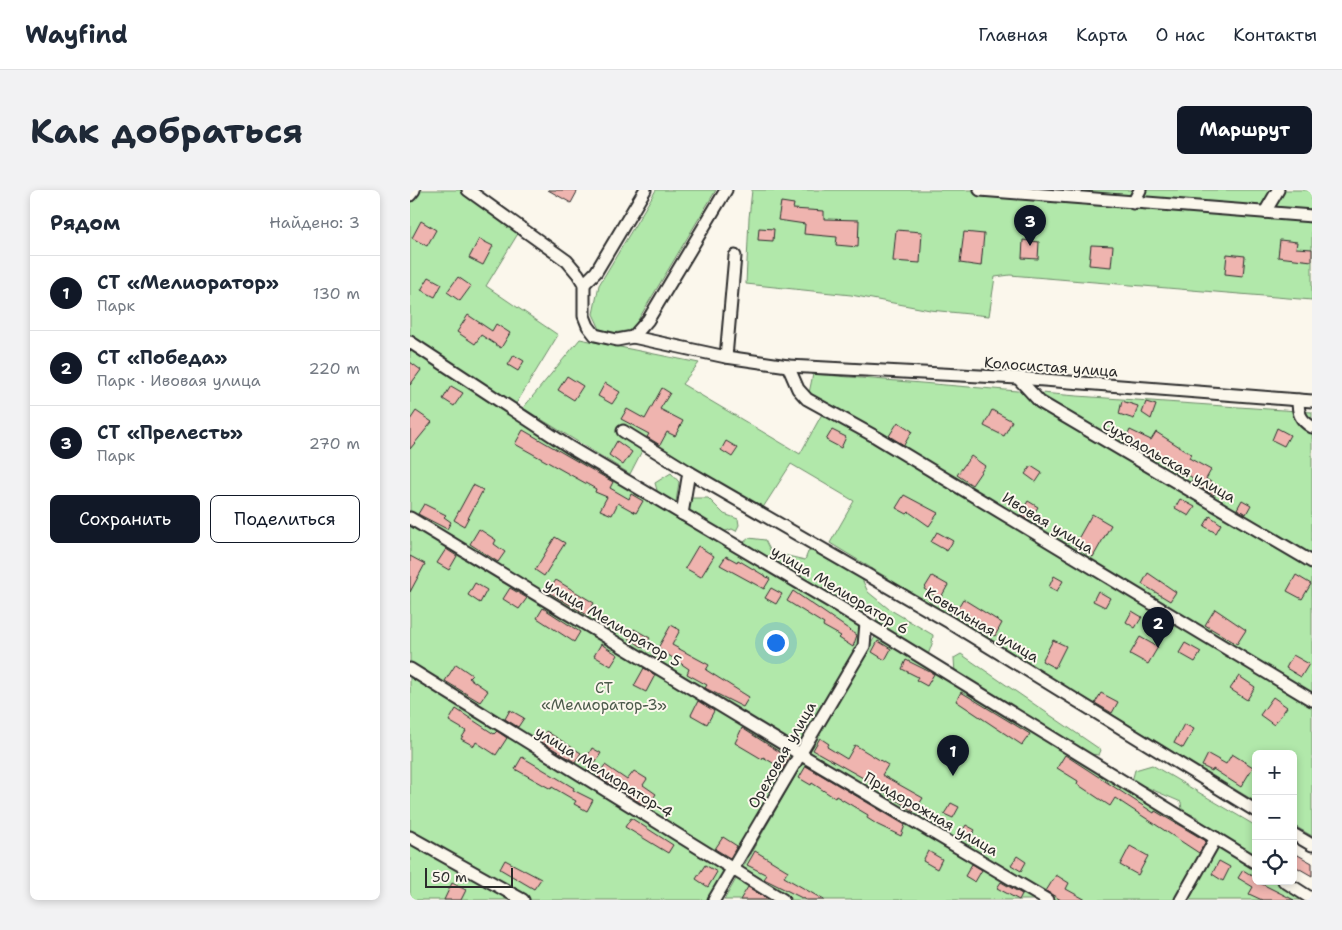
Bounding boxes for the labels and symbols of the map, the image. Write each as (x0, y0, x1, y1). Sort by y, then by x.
pin: 3 (1014, 205, 1046, 246)
street label: Колосистая улица (983, 352, 1119, 382)
street label: Суходольская улица (1099, 415, 1240, 508)
street label: Ивовая улица (998, 488, 1098, 559)
street label: улица Мелиоратор 6 (767, 541, 913, 639)
street label: улица Мелиоратор 5 (541, 574, 685, 672)
street label: Ковыльная улица (921, 583, 1043, 667)
pin: 2 (1142, 607, 1174, 648)
your location (763, 630, 789, 656)
park label: СТ «Мелиоратор-3» (541, 678, 667, 715)
street label: Ореховая улица (743, 697, 821, 812)
street label: улица Мелиоратор-4 (531, 721, 677, 823)
pin: 1 (937, 735, 969, 776)
street label: Придорожная улица (860, 767, 1002, 861)
scale bar (425, 865, 512, 888)

